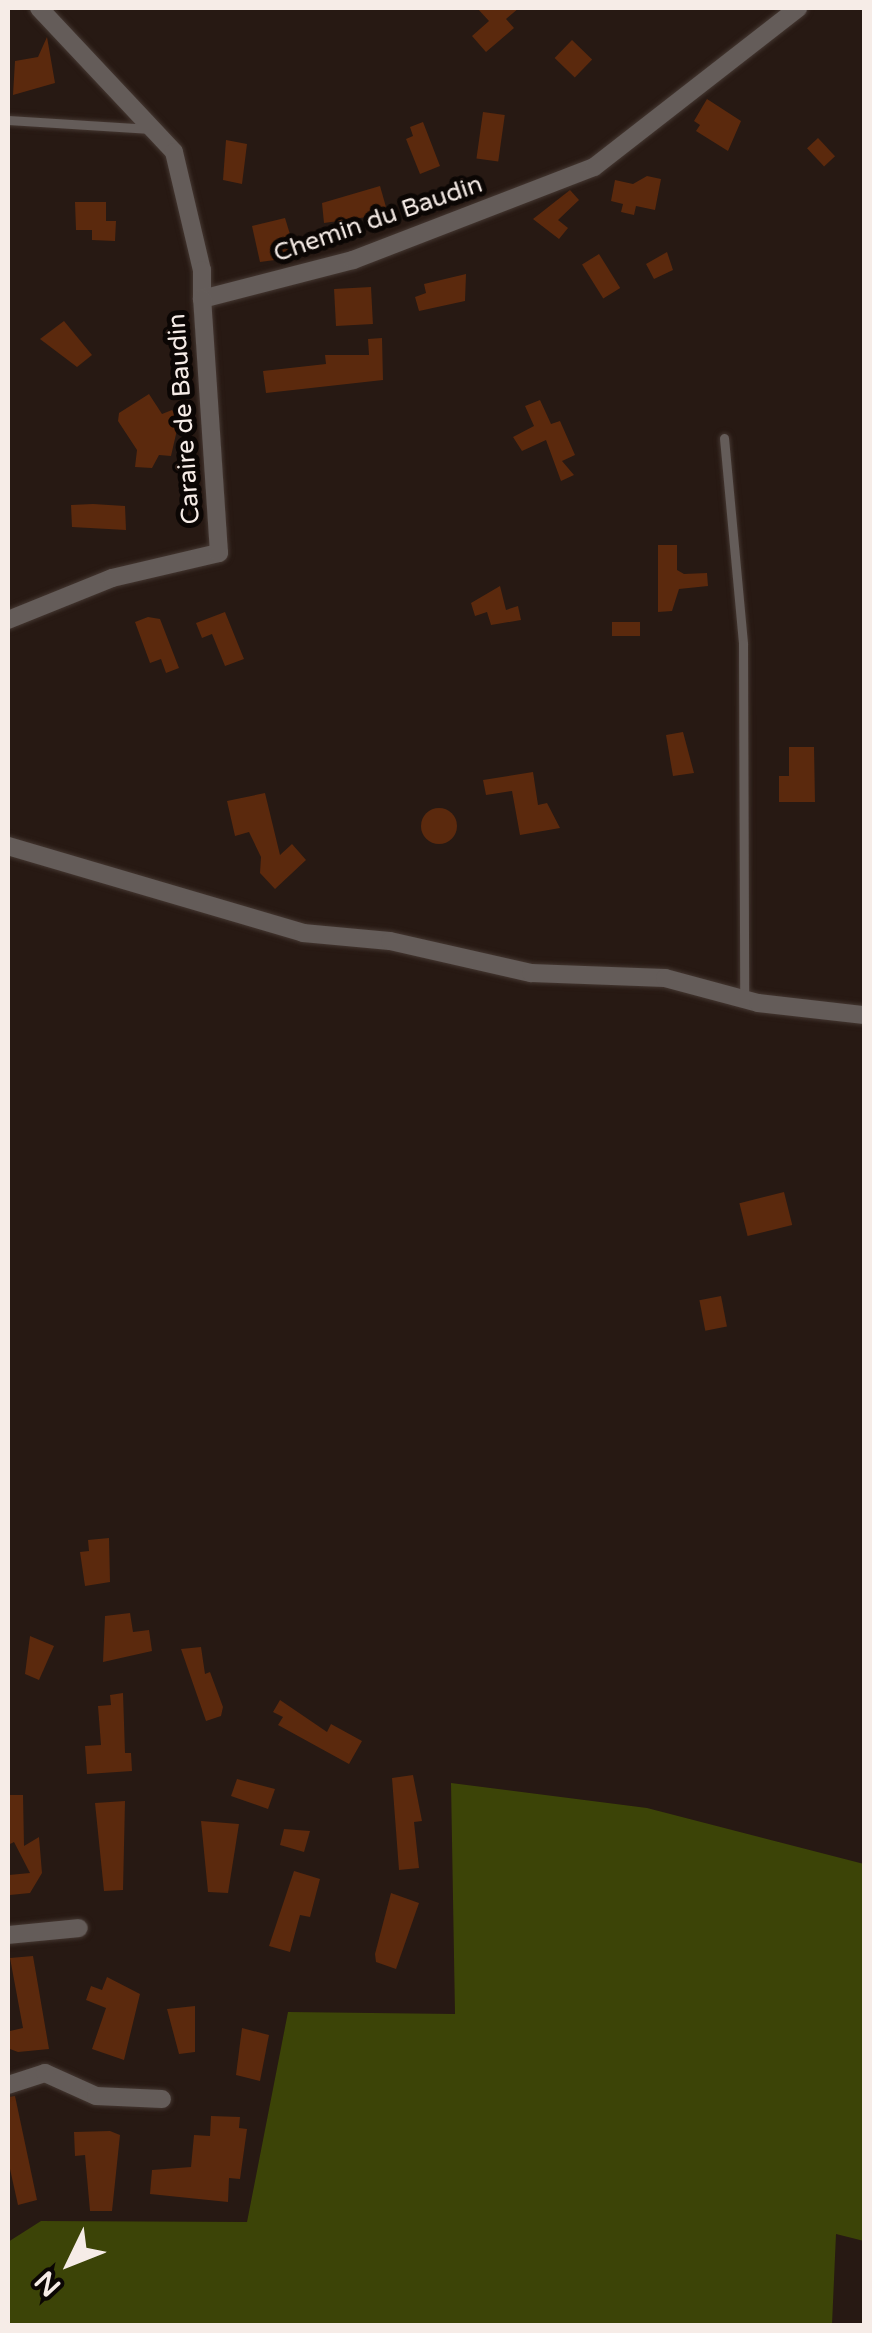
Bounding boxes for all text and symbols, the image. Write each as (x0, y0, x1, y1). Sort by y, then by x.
street label: Chemin du Baudin (270, 169, 486, 269)
street label: Caraire de Baudin (162, 313, 206, 525)
north arrow (20, 2213, 120, 2313)
text: N (28, 2264, 68, 2303)

